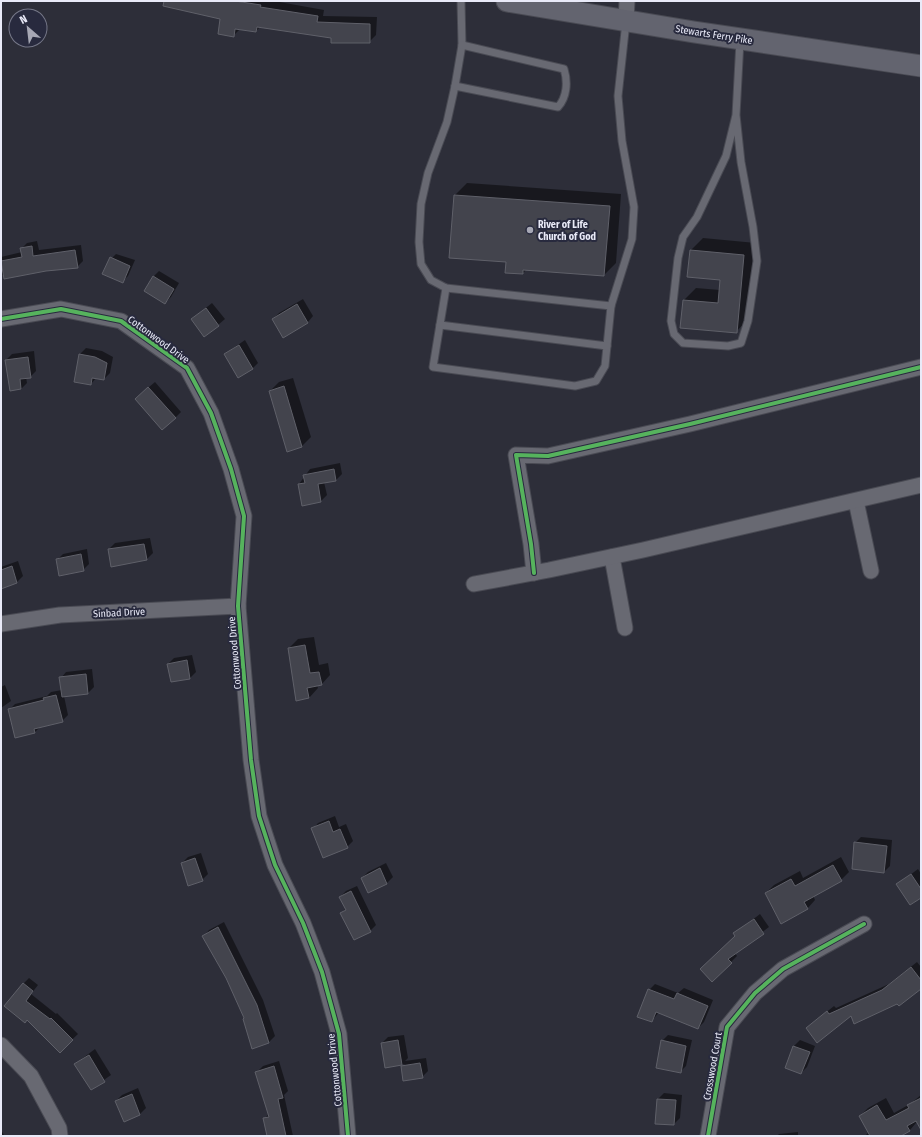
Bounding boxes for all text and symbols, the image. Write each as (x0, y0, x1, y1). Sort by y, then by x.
north arrow (8, 8, 48, 48)
text: N (18, 12, 30, 27)
street label: Stewarts Ferry Pike (675, 23, 753, 47)
place label: River of Life Church of God (538, 219, 596, 243)
marker: River of Life Church of God (525, 225, 535, 235)
street label: Cottonwood Drive (125, 313, 192, 366)
street label: Sinbad Drive (93, 606, 145, 620)
street label: Cottonwood Drive (226, 616, 244, 690)
street label: Crosswood Court (701, 1031, 725, 1101)
street label: Cottonwood Drive (325, 1033, 345, 1107)

